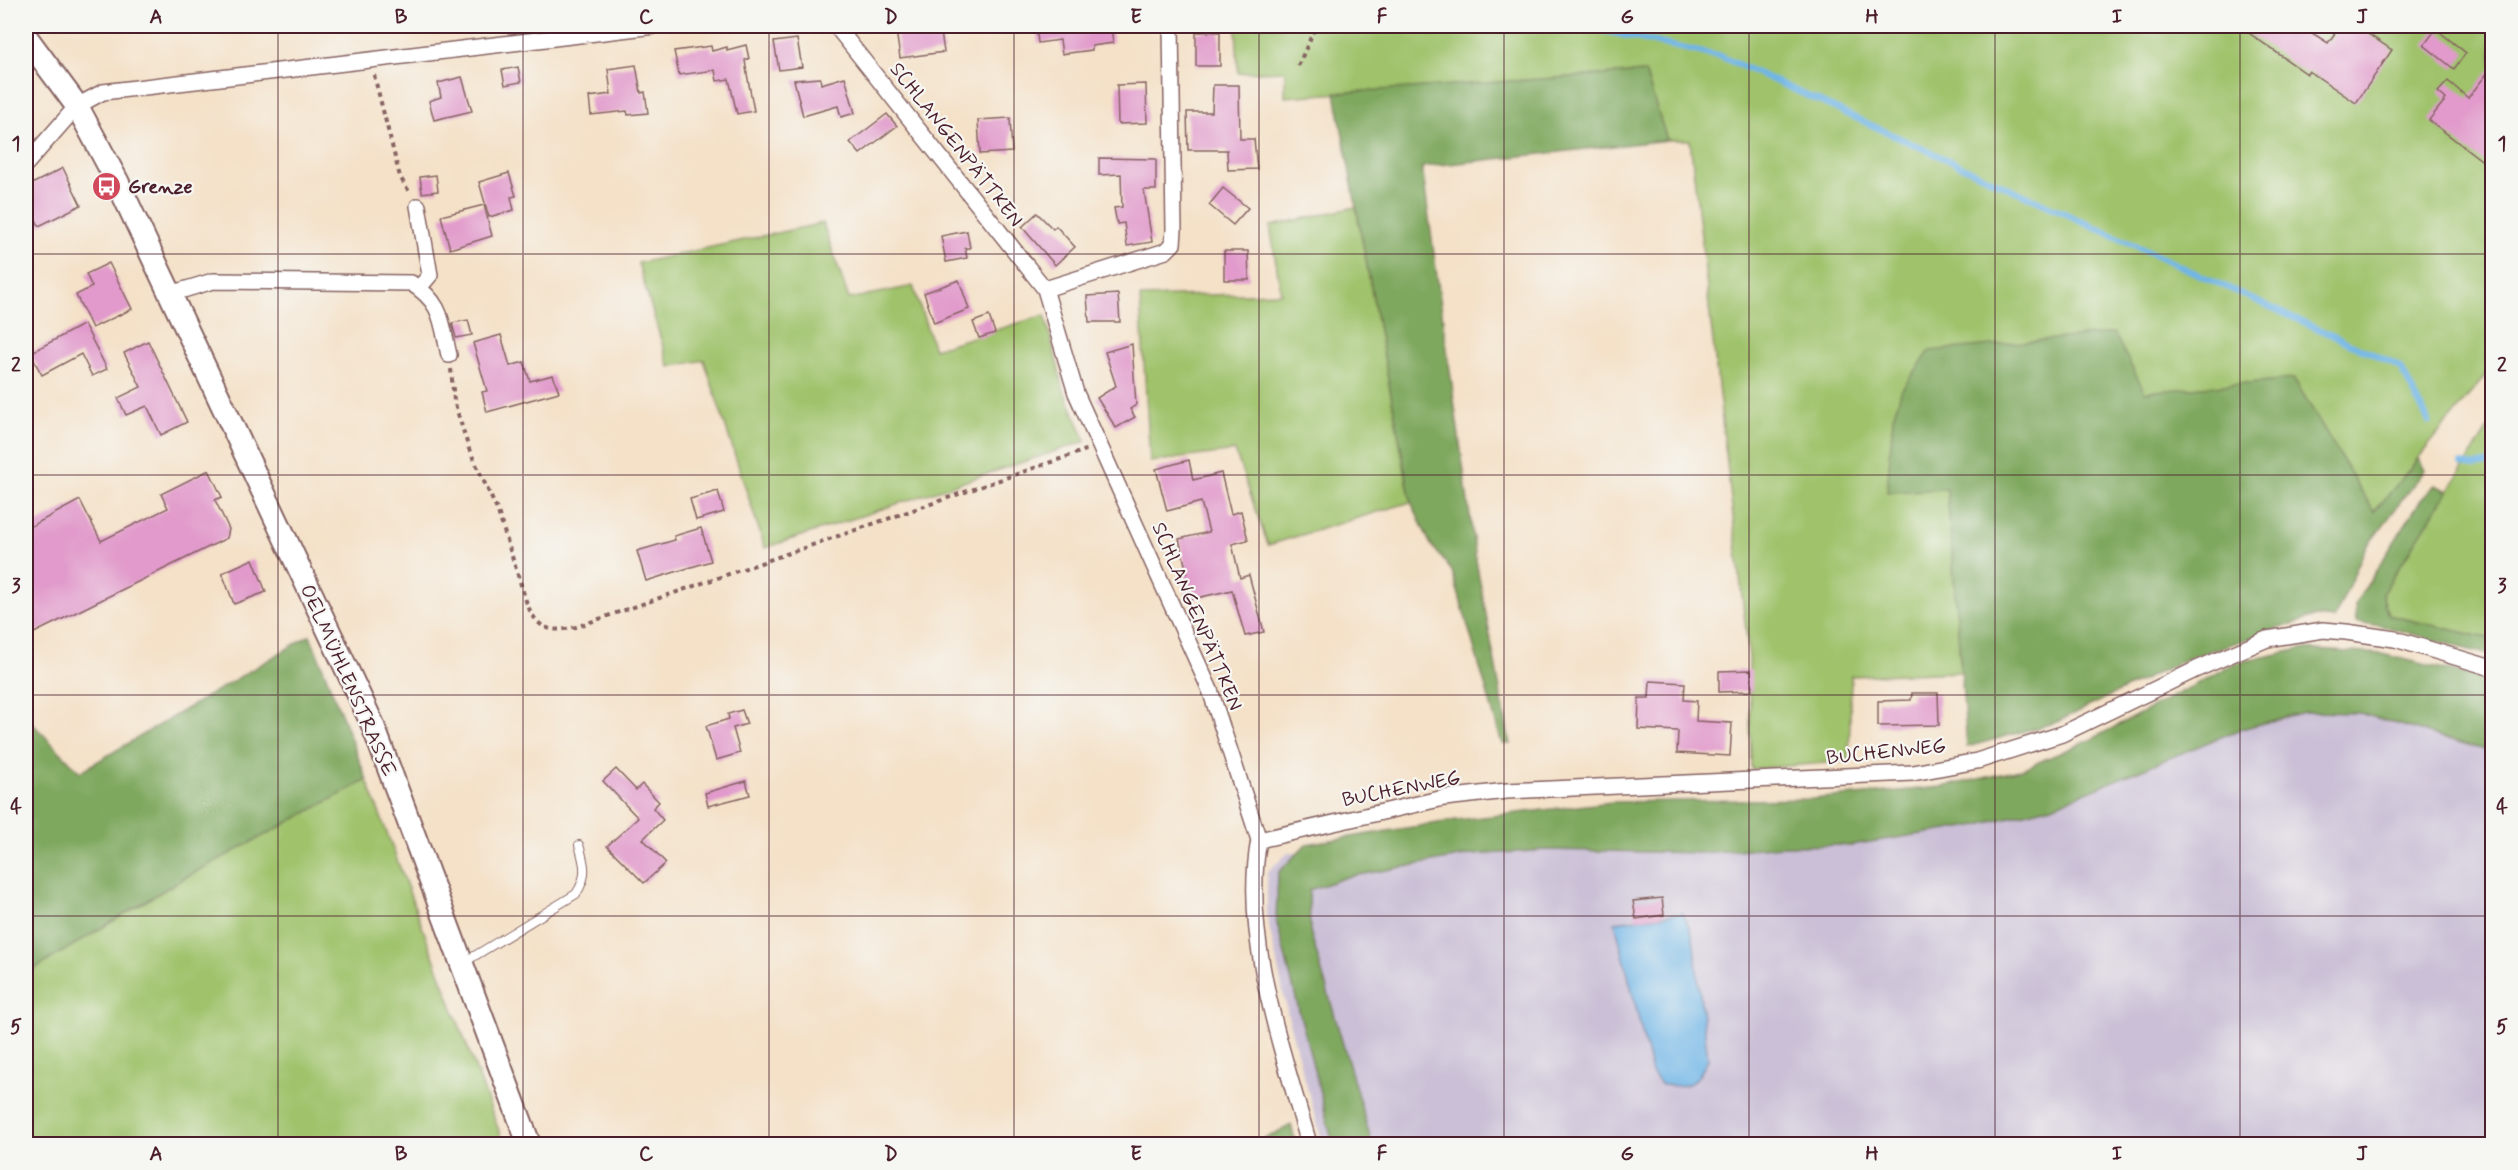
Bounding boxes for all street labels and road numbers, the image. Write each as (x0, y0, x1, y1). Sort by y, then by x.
street label: SCHLANGENPÄTTKEN (883, 57, 1029, 233)
street label: SCHLANGENPÄTTKEN (1145, 518, 1249, 715)
street label: OELMÜHLENSTRASSE (293, 580, 402, 781)
street label: BUCHENWEG (1825, 733, 1947, 772)
street label: BUCHENWEG (1340, 765, 1463, 814)

